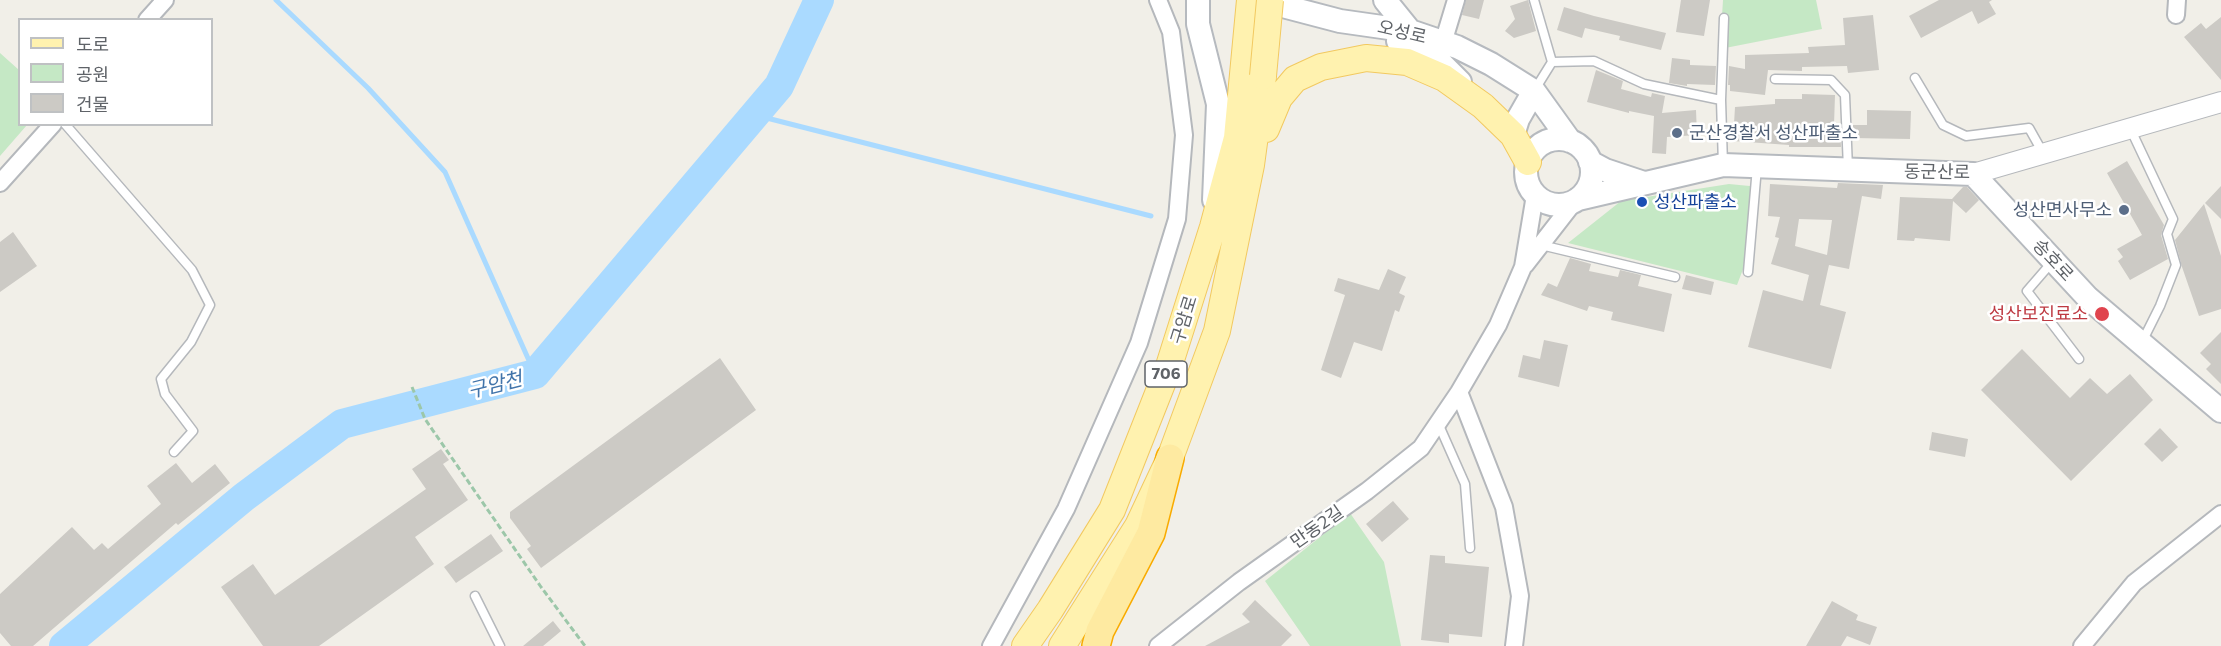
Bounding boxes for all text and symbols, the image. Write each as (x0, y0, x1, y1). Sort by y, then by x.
street label: 오성로 (1375, 16, 1429, 48)
legend (18, 18, 213, 126)
text: 도로 (76, 33, 109, 55)
text: 공원 (76, 63, 109, 85)
text: 건물 (76, 93, 109, 115)
place label: 군산경찰서 성산파출소 (1689, 122, 1858, 144)
marker: 군산경찰서 성산파출소 (1670, 126, 1684, 140)
street label: 동군산로 (1904, 161, 1970, 183)
place label: 성산파출소 (1654, 191, 1737, 213)
marker: 성산파출소 (1635, 195, 1649, 209)
place label: 성산면사무소 (2013, 199, 2112, 221)
marker: 성산면사무소 (2117, 203, 2131, 217)
street label: 송호로 (2028, 234, 2078, 286)
street label: 구암로 (1166, 293, 1202, 347)
place label: 성산보진료소 (1989, 303, 2088, 325)
marker: 성산보진료소 (2093, 305, 2111, 323)
road number: 706 (1145, 361, 1187, 387)
water label: 구암천 (465, 367, 525, 403)
street label: 만동2길 (1286, 501, 1348, 553)

